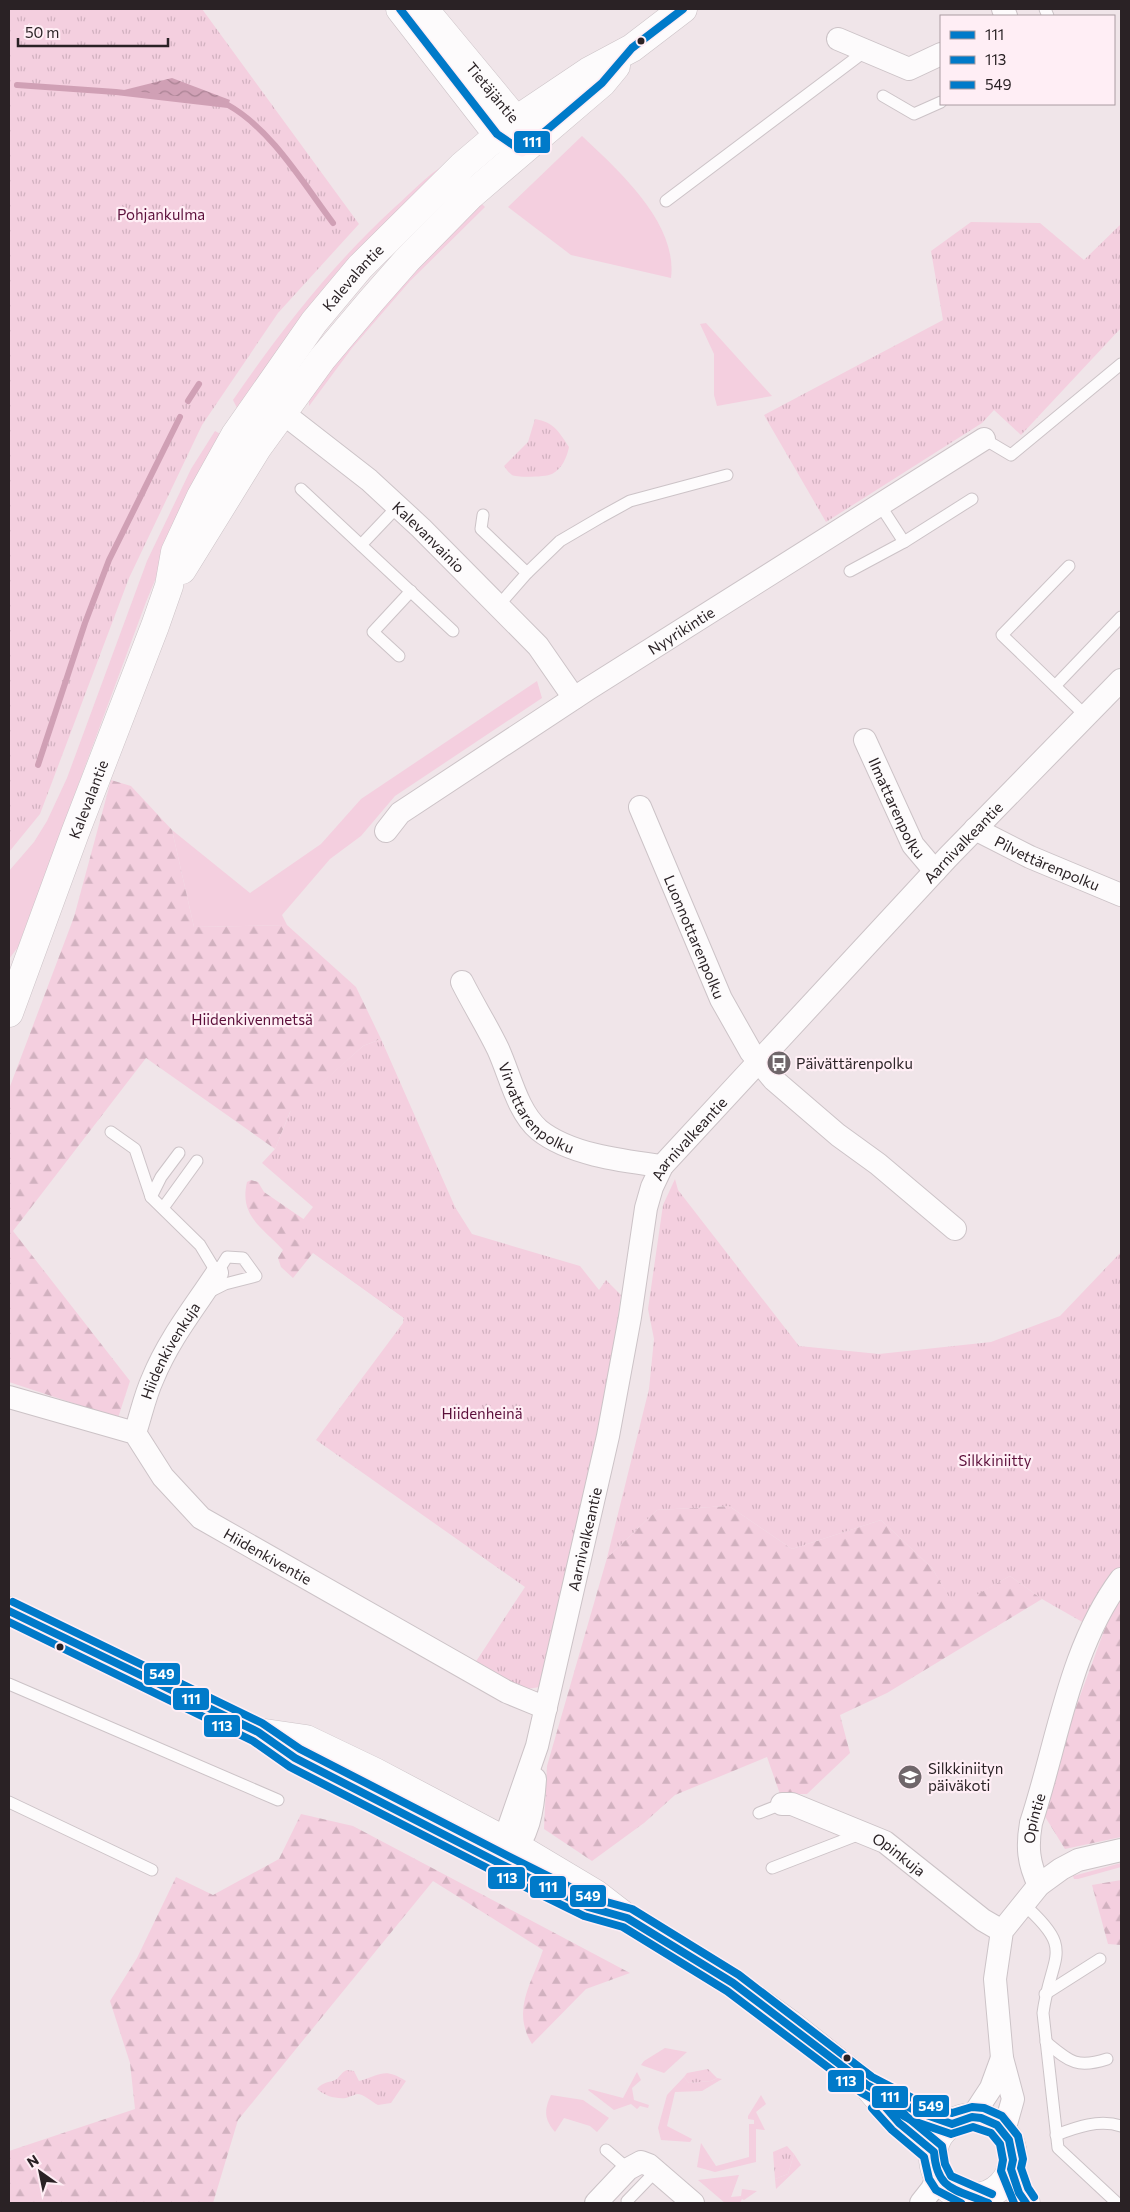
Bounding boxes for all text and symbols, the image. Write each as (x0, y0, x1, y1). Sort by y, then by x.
scale bar (18, 15, 168, 47)
legend (940, 15, 1115, 105)
text: 50 m (25, 23, 59, 41)
text: 111 (985, 25, 1004, 43)
unlabelled marker (636, 36, 646, 46)
text: 113 (985, 50, 1006, 68)
street label: Tietäjäntie (463, 58, 523, 126)
text: 549 (985, 75, 1012, 93)
line badge: 111 (513, 130, 551, 154)
text: 111 (522, 133, 542, 150)
park label: Pohjankulma (117, 205, 205, 223)
street label: Kalevalantie (318, 240, 387, 314)
street label: Kalevanvainio (389, 498, 469, 576)
street label: Nyyrikintie (644, 603, 718, 658)
street label: Ilmattarenpolku (865, 755, 929, 862)
street label: Kalevalantie (65, 757, 111, 841)
street label: Aarnivalkeantie (920, 798, 1006, 887)
street label: Pilvettärenpolku (992, 832, 1102, 894)
street label: Luonnottarenpolku (661, 872, 729, 1002)
park label: Hiidenkivenmetsä (191, 1010, 313, 1028)
bus stop icon: Päivättärenpolku (766, 1050, 792, 1076)
place label: Päivättärenpolku (796, 1054, 913, 1072)
street label: Virvattarenpolku (495, 1059, 577, 1157)
street label: Aarnivalkeantie (647, 1093, 730, 1183)
street label: Hiidenkivenkuja (137, 1299, 204, 1402)
park label: Hiidenheinä (442, 1404, 522, 1422)
park label: Silkkiniitty (959, 1451, 1032, 1469)
street label: Aarnivalkeantie (564, 1485, 605, 1593)
street label: Hiidenkiventie (221, 1524, 315, 1588)
unlabelled marker (55, 1642, 65, 1652)
line badge: 549 (143, 1662, 181, 1686)
text: 549 (149, 1665, 175, 1682)
line badge: 111 (172, 1687, 210, 1711)
text: 111 (181, 1690, 201, 1707)
line badge: 113 (203, 1714, 241, 1738)
text: 113 (212, 1717, 232, 1734)
place label: Silkkiniityn päiväkoti (928, 1759, 1003, 1794)
school or university icon: Silkkiniityn päiväkoti (897, 1764, 923, 1790)
street label: Opintie (1020, 1791, 1049, 1844)
street label: Opinkuja (870, 1829, 929, 1880)
line badge: 113 (487, 1866, 526, 1890)
text: 113 (497, 1869, 517, 1886)
line badge: 111 (529, 1875, 567, 1899)
text: 111 (538, 1878, 558, 1895)
line badge: 549 (569, 1884, 607, 1908)
text: 549 (575, 1887, 601, 1904)
unlabelled marker (842, 2053, 852, 2063)
line badge: 113 (827, 2069, 865, 2093)
text: 113 (836, 2072, 856, 2089)
line badge: 111 (871, 2085, 909, 2109)
text: 111 (880, 2088, 900, 2105)
line badge: 549 (912, 2094, 950, 2118)
text: 549 (918, 2097, 944, 2114)
north arrow (15, 2147, 65, 2197)
text: N (24, 2151, 42, 2171)

